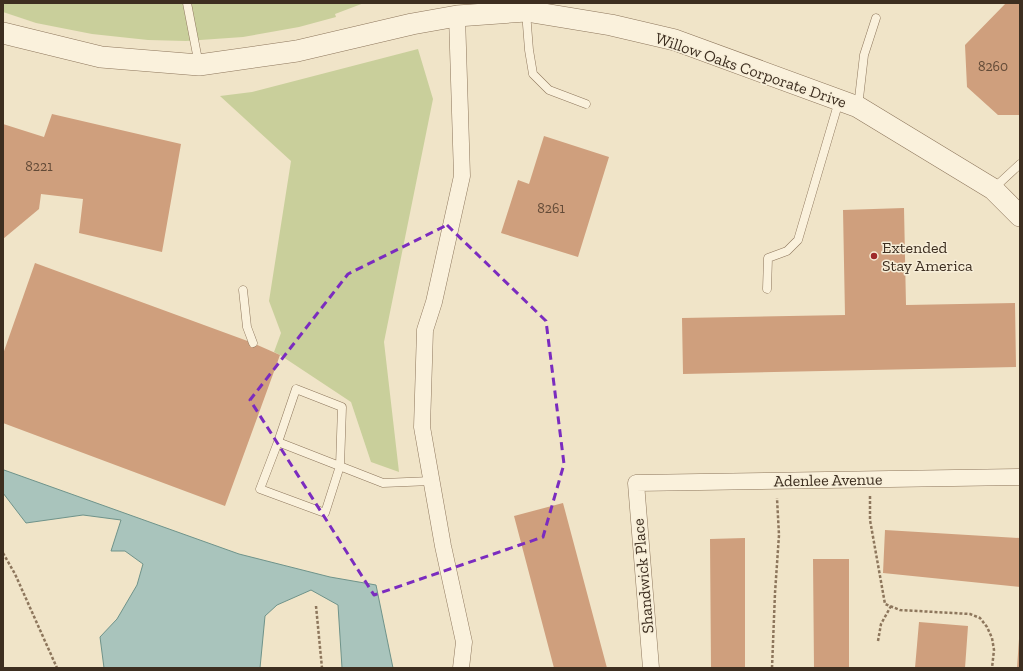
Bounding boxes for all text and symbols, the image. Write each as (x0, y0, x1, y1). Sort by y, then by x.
street label: Willow Oaks Corporate Drive (653, 28, 849, 112)
house number: 8260 (978, 58, 1008, 75)
house number: 8221 (25, 158, 53, 175)
house number: 8261 (537, 200, 565, 217)
place label: Extended Stay America (882, 238, 973, 275)
marker: Extended Stay America (869, 251, 879, 261)
street label: Adenlee Avenue (773, 470, 883, 490)
street label: Shandwick Place (629, 518, 657, 634)

